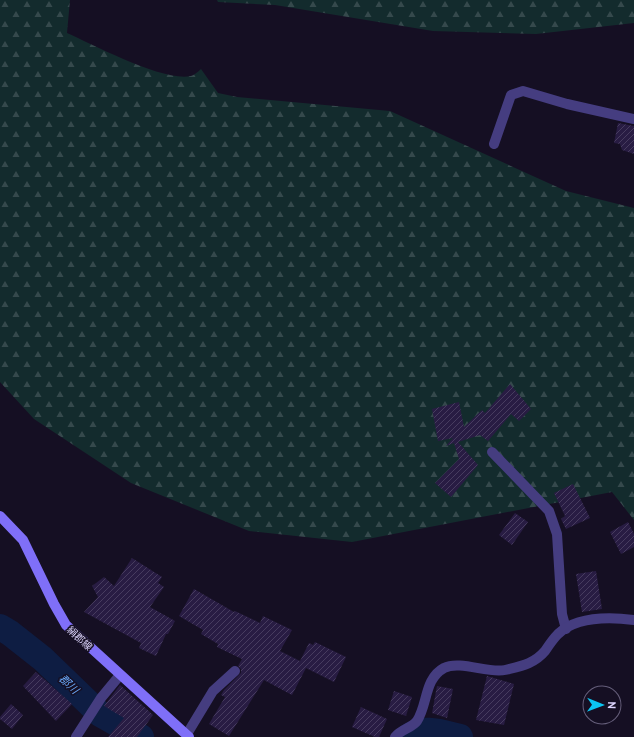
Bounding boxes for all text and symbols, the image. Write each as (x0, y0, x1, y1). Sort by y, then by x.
street label: 絹郡線 (64, 623, 95, 653)
water label: 郡川 (56, 671, 83, 697)
north arrow (582, 685, 622, 725)
text: N (605, 701, 619, 709)

